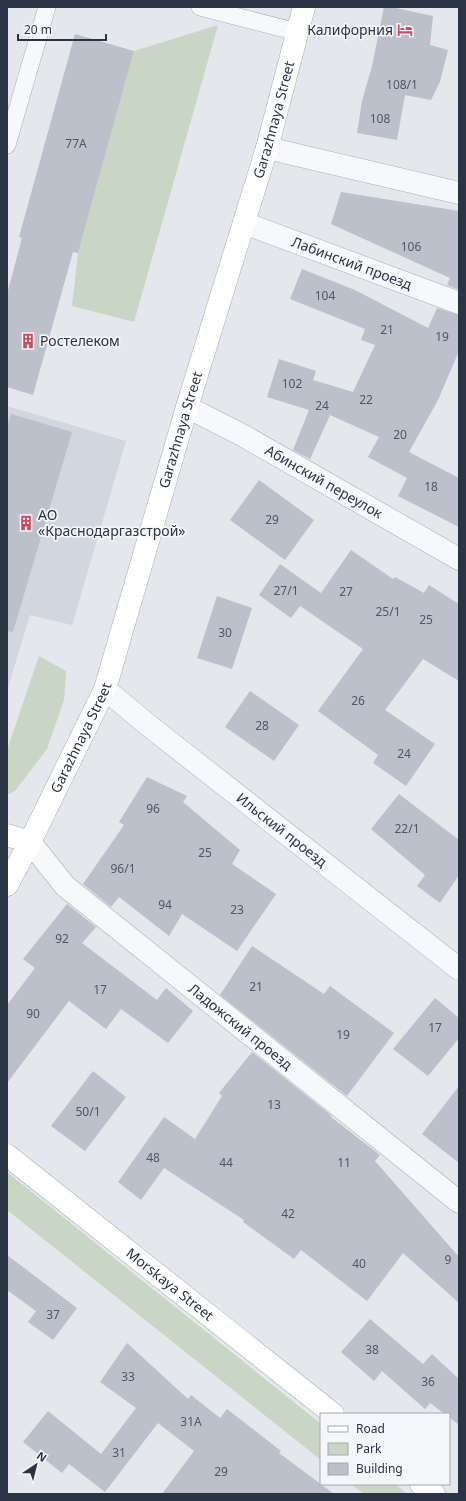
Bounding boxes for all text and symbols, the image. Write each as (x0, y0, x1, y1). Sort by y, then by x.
scale bar (18, 16, 106, 42)
place label: Калифорния (307, 20, 393, 39)
text: 20 m (24, 21, 52, 38)
hotel icon: Калифорния (396, 21, 414, 39)
street label: Garazhnaya Street (248, 59, 298, 181)
house number: 108/1 (386, 76, 418, 93)
house number: 108 (370, 110, 390, 127)
house number: 77А (65, 135, 87, 152)
street label: Лабинский проезд (289, 232, 415, 294)
house number: 106 (401, 238, 421, 255)
house number: 104 (315, 287, 335, 304)
house number: 21 (380, 321, 394, 338)
house number: 19 (435, 328, 449, 345)
place label: Ростелеком (40, 331, 120, 350)
building icon: Ростелеком (19, 332, 37, 350)
street label: Garazhnaya Street (154, 369, 206, 490)
house number: 102 (282, 375, 302, 392)
house number: 22 (359, 391, 373, 408)
house number: 24 (315, 397, 329, 414)
house number: 20 (393, 426, 407, 443)
street label: Абинский переулок (262, 440, 387, 523)
house number: 18 (424, 478, 438, 495)
place label: АО «Краснодаргазстрой» (38, 505, 185, 540)
house number: 29 (265, 511, 279, 528)
building icon: АО «Краснодаргазстрой» (17, 514, 35, 532)
house number: 27/1 (273, 582, 299, 599)
house number: 27 (339, 583, 353, 600)
house number: 25/1 (375, 603, 401, 620)
house number: 25 (419, 611, 433, 628)
house number: 30 (218, 624, 232, 641)
street label: Garazhnaya Street (46, 680, 115, 796)
house number: 26 (351, 692, 365, 709)
house number: 28 (255, 717, 269, 734)
house number: 24 (397, 745, 411, 762)
street label: Ильский проезд (233, 788, 332, 871)
house number: 96 (146, 800, 160, 817)
house number: 22/1 (394, 820, 420, 837)
house number: 25 (198, 844, 212, 861)
house number: 96/1 (110, 860, 136, 877)
house number: 94 (158, 896, 172, 913)
house number: 23 (230, 901, 244, 918)
house number: 92 (55, 930, 69, 947)
house number: 21 (249, 978, 263, 995)
street label: Ладожский проезд (185, 979, 297, 1074)
house number: 17 (93, 981, 107, 998)
house number: 90 (26, 1005, 40, 1022)
house number: 17 (428, 1019, 442, 1036)
house number: 19 (336, 1026, 350, 1043)
house number: 13 (267, 1096, 281, 1113)
house number: 50/1 (75, 1103, 101, 1120)
house number: 48 (146, 1149, 160, 1166)
house number: 44 (219, 1154, 233, 1171)
house number: 11 (337, 1154, 351, 1171)
house number: 42 (281, 1205, 295, 1222)
street label: Morskaya Street (122, 1243, 218, 1325)
house number: 9 (445, 1251, 452, 1268)
house number: 40 (352, 1255, 366, 1272)
house number: 37 (46, 1306, 60, 1323)
house number: 38 (365, 1341, 379, 1358)
house number: 33 (121, 1368, 135, 1385)
house number: 36 (421, 1373, 435, 1390)
house number: 31А (180, 1413, 202, 1430)
legend (320, 1413, 450, 1485)
text: Road (356, 1420, 385, 1437)
text: Park (356, 1440, 382, 1457)
house number: 31 (112, 1444, 126, 1461)
north arrow (16, 1445, 56, 1485)
text: N (34, 1448, 50, 1465)
text: Building (356, 1460, 403, 1477)
house number: 29 (214, 1463, 228, 1480)

